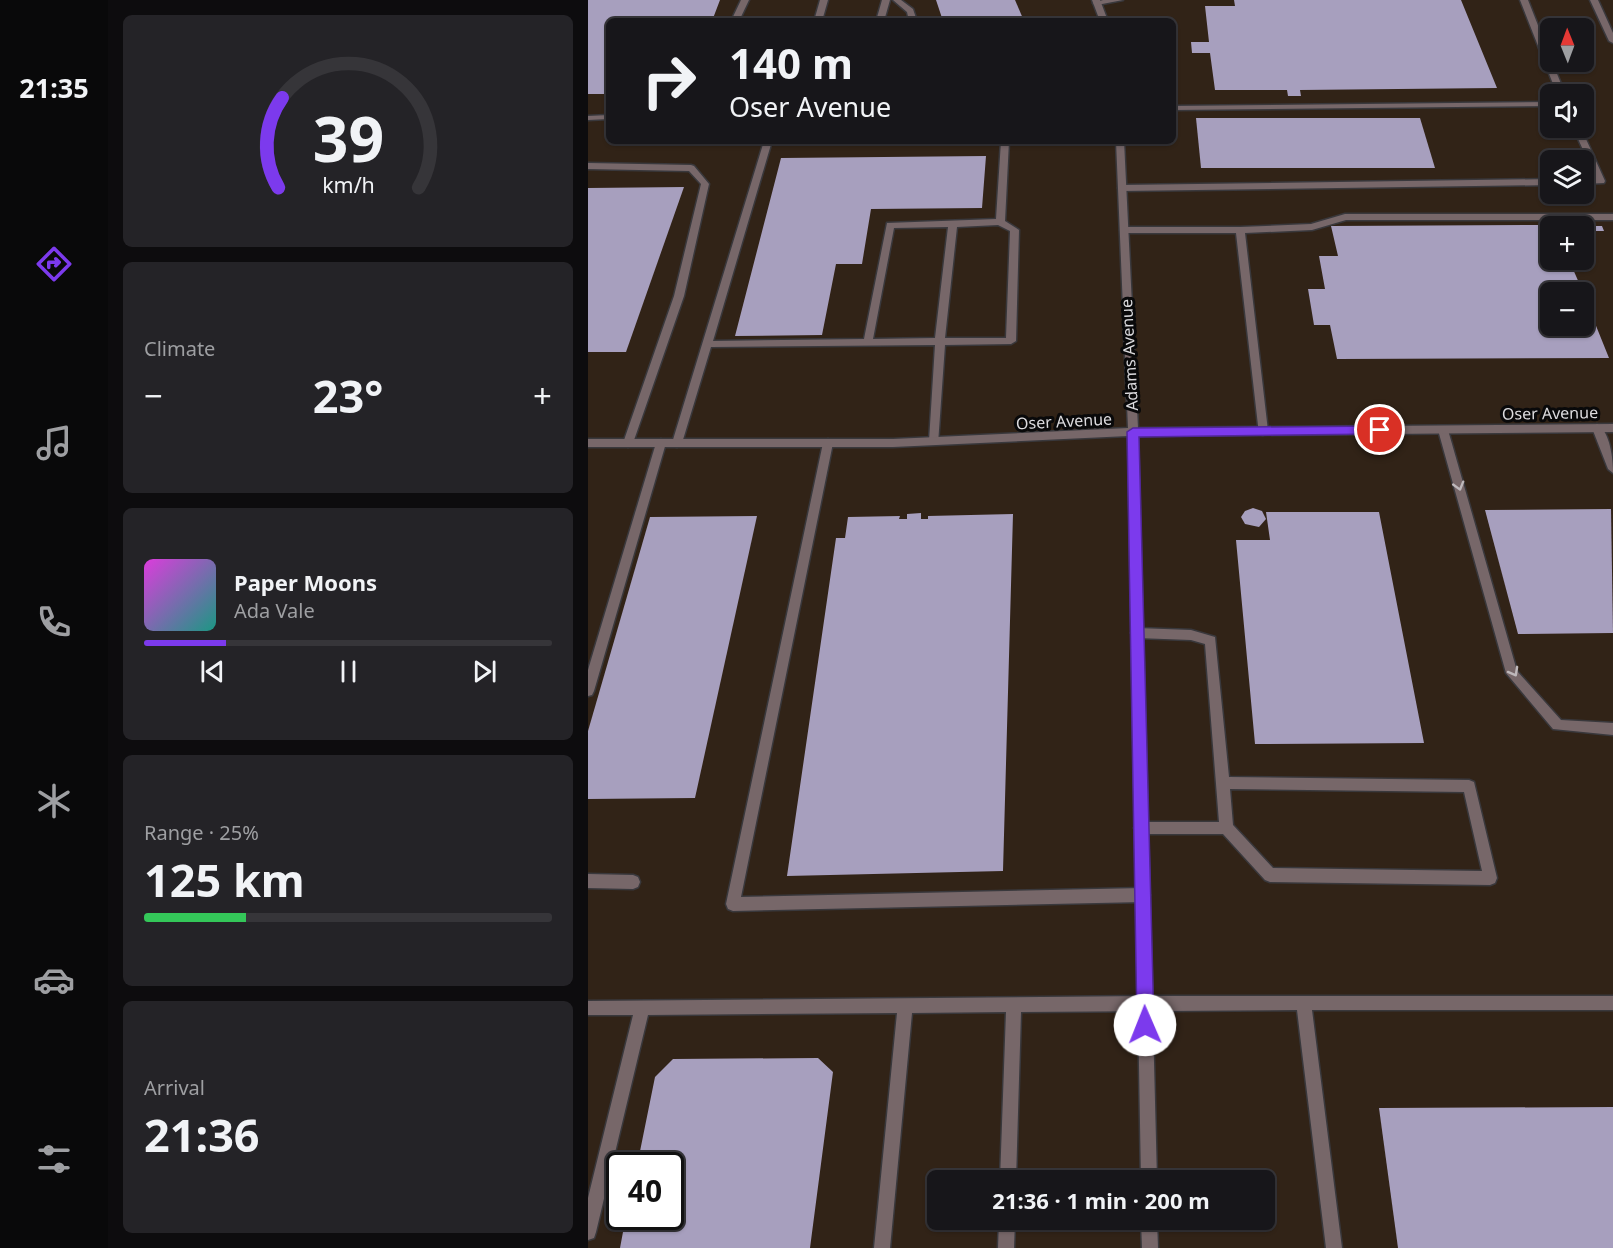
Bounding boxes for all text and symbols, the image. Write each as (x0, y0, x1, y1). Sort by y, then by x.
north arrow (1540, 18, 1594, 72)
map controls (1540, 18, 1594, 336)
text: 140 m (729, 34, 853, 91)
icon: right (630, 42, 708, 120)
text: 21:35 (19, 69, 89, 106)
button: sound (1540, 84, 1594, 138)
text: Oser Avenue (729, 88, 891, 125)
text: 39 (312, 95, 384, 180)
button: layers (1540, 150, 1594, 204)
text: km/h (322, 170, 374, 199)
button: + (1540, 216, 1594, 270)
icon: directions (33, 243, 75, 285)
button: − (1540, 282, 1594, 336)
street label: Adams Avenue (1115, 298, 1143, 412)
text: Climate (144, 335, 215, 362)
text: 23° (313, 365, 383, 426)
text: − (144, 373, 163, 418)
text: + (533, 373, 552, 418)
street label: Oser Avenue (1502, 401, 1598, 425)
pin (1354, 404, 1405, 455)
street label: Oser Avenue (1015, 407, 1113, 435)
icon: arrive (1363, 413, 1396, 446)
icon: music (33, 422, 75, 464)
one-way arrow (1452, 480, 1464, 491)
text: Paper Moons (234, 567, 377, 597)
text: Ada Vale (234, 597, 315, 624)
icon: phone (33, 601, 75, 643)
icon: previous (196, 655, 229, 688)
icon: pause (332, 655, 365, 688)
icon: next (468, 655, 501, 688)
one-way arrow (1507, 666, 1518, 676)
icon: climate (33, 780, 75, 822)
text: Range · 25% (144, 819, 259, 846)
text: 125 km (144, 849, 305, 910)
icon: car (33, 959, 75, 1001)
position arrow (1113, 993, 1177, 1057)
text: Arrival (144, 1074, 205, 1101)
text: 21:36 (144, 1104, 260, 1165)
icon: filters (33, 1138, 75, 1180)
speed limit sign: 40 (606, 1152, 684, 1230)
text: 21:36 · 1 min · 200 m (992, 1185, 1210, 1215)

